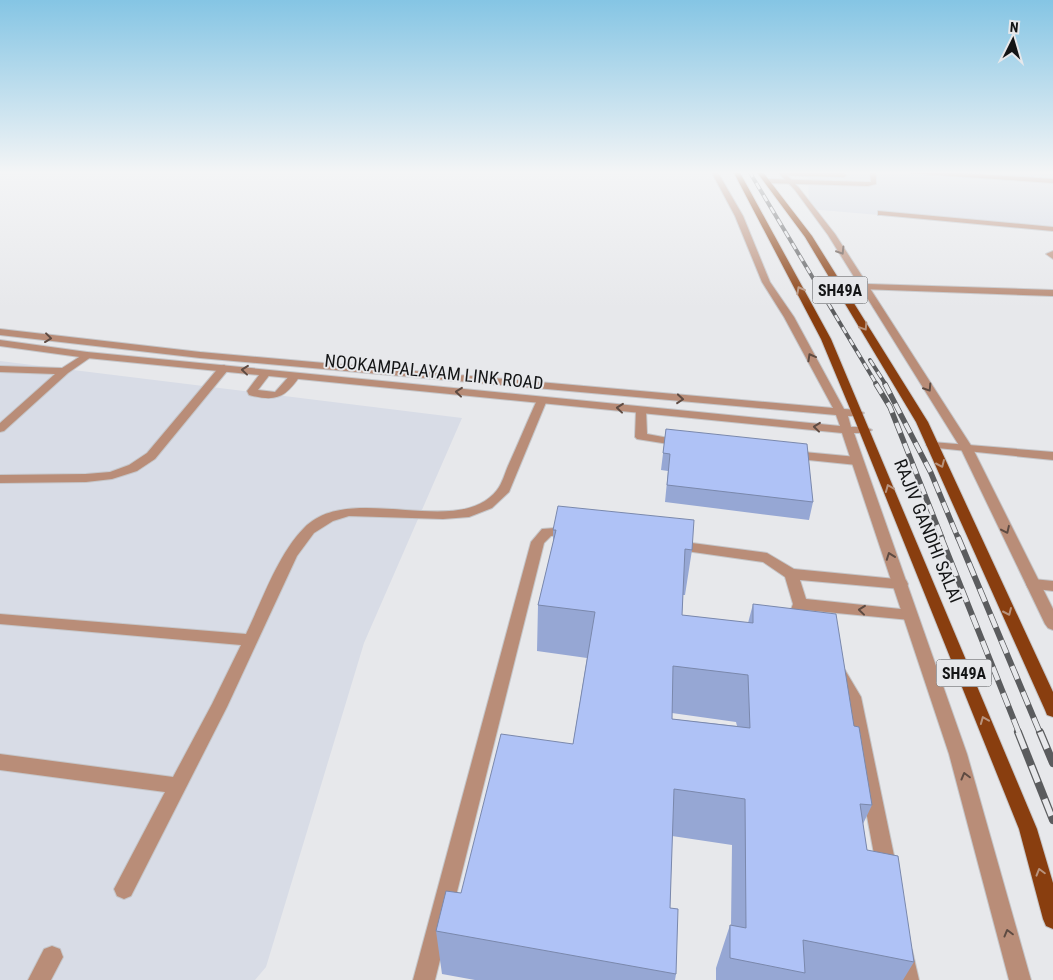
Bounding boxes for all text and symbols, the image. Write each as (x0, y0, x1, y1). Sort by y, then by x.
north arrow (988, 15, 1038, 65)
text: N (1009, 19, 1019, 35)
one-way arrow (835, 245, 845, 254)
road number: SH49A (812, 276, 868, 304)
one-way arrow (796, 286, 806, 295)
one-way arrow (857, 322, 867, 331)
one-way arrow (45, 332, 53, 343)
street label: NOOKAMPALAYAM LINK ROAD (324, 350, 544, 393)
one-way arrow (807, 353, 817, 362)
one-way arrow (240, 365, 248, 376)
one-way arrow (922, 382, 931, 392)
one-way arrow (454, 387, 462, 398)
one-way arrow (677, 393, 685, 404)
one-way arrow (616, 403, 624, 414)
one-way arrow (813, 422, 821, 433)
street label: RAJIV GANDHI SALAI (890, 456, 967, 606)
one-way arrow (935, 459, 945, 468)
one-way arrow (885, 484, 895, 493)
one-way arrow (1000, 525, 1010, 534)
one-way arrow (886, 552, 896, 561)
one-way arrow (858, 605, 866, 616)
one-way arrow (1002, 607, 1013, 616)
road number: SH49A (936, 660, 992, 686)
one-way arrow (979, 716, 990, 725)
one-way arrow (960, 773, 970, 781)
one-way arrow (1035, 867, 1046, 876)
one-way arrow (1003, 929, 1013, 938)

